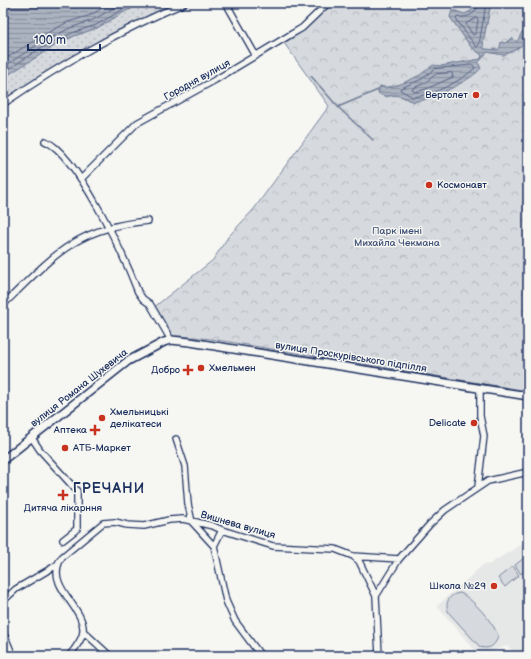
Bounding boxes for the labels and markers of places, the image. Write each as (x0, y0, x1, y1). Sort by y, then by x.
place label: Вертолет (425, 89, 468, 101)
marker: Вертолет (471, 90, 481, 100)
place label: Космонавт (437, 179, 487, 191)
marker: Космонавт (424, 180, 434, 190)
place label: Хмельмен (209, 362, 256, 374)
marker: Хмельмен (196, 363, 206, 373)
place label: Добро (151, 364, 180, 376)
marker: Добро (183, 365, 193, 375)
place label: Хмельницькі делікатеси (110, 406, 169, 430)
marker: Хмельницькі делікатеси (97, 413, 107, 423)
place label: Delicate (429, 417, 466, 429)
marker: Delicate (469, 418, 479, 428)
place label: Аптека (53, 424, 87, 436)
marker: Аптека (90, 425, 100, 435)
place label: АТБ-Маркет (72, 442, 131, 454)
marker: АТБ-Маркет (60, 443, 70, 453)
marker: Дитяча лікарння (57, 489, 69, 501)
place label: Дитяча лікарння (24, 502, 103, 514)
place label: Школа №29 (429, 580, 486, 592)
marker: Школа №29 (489, 581, 499, 591)

